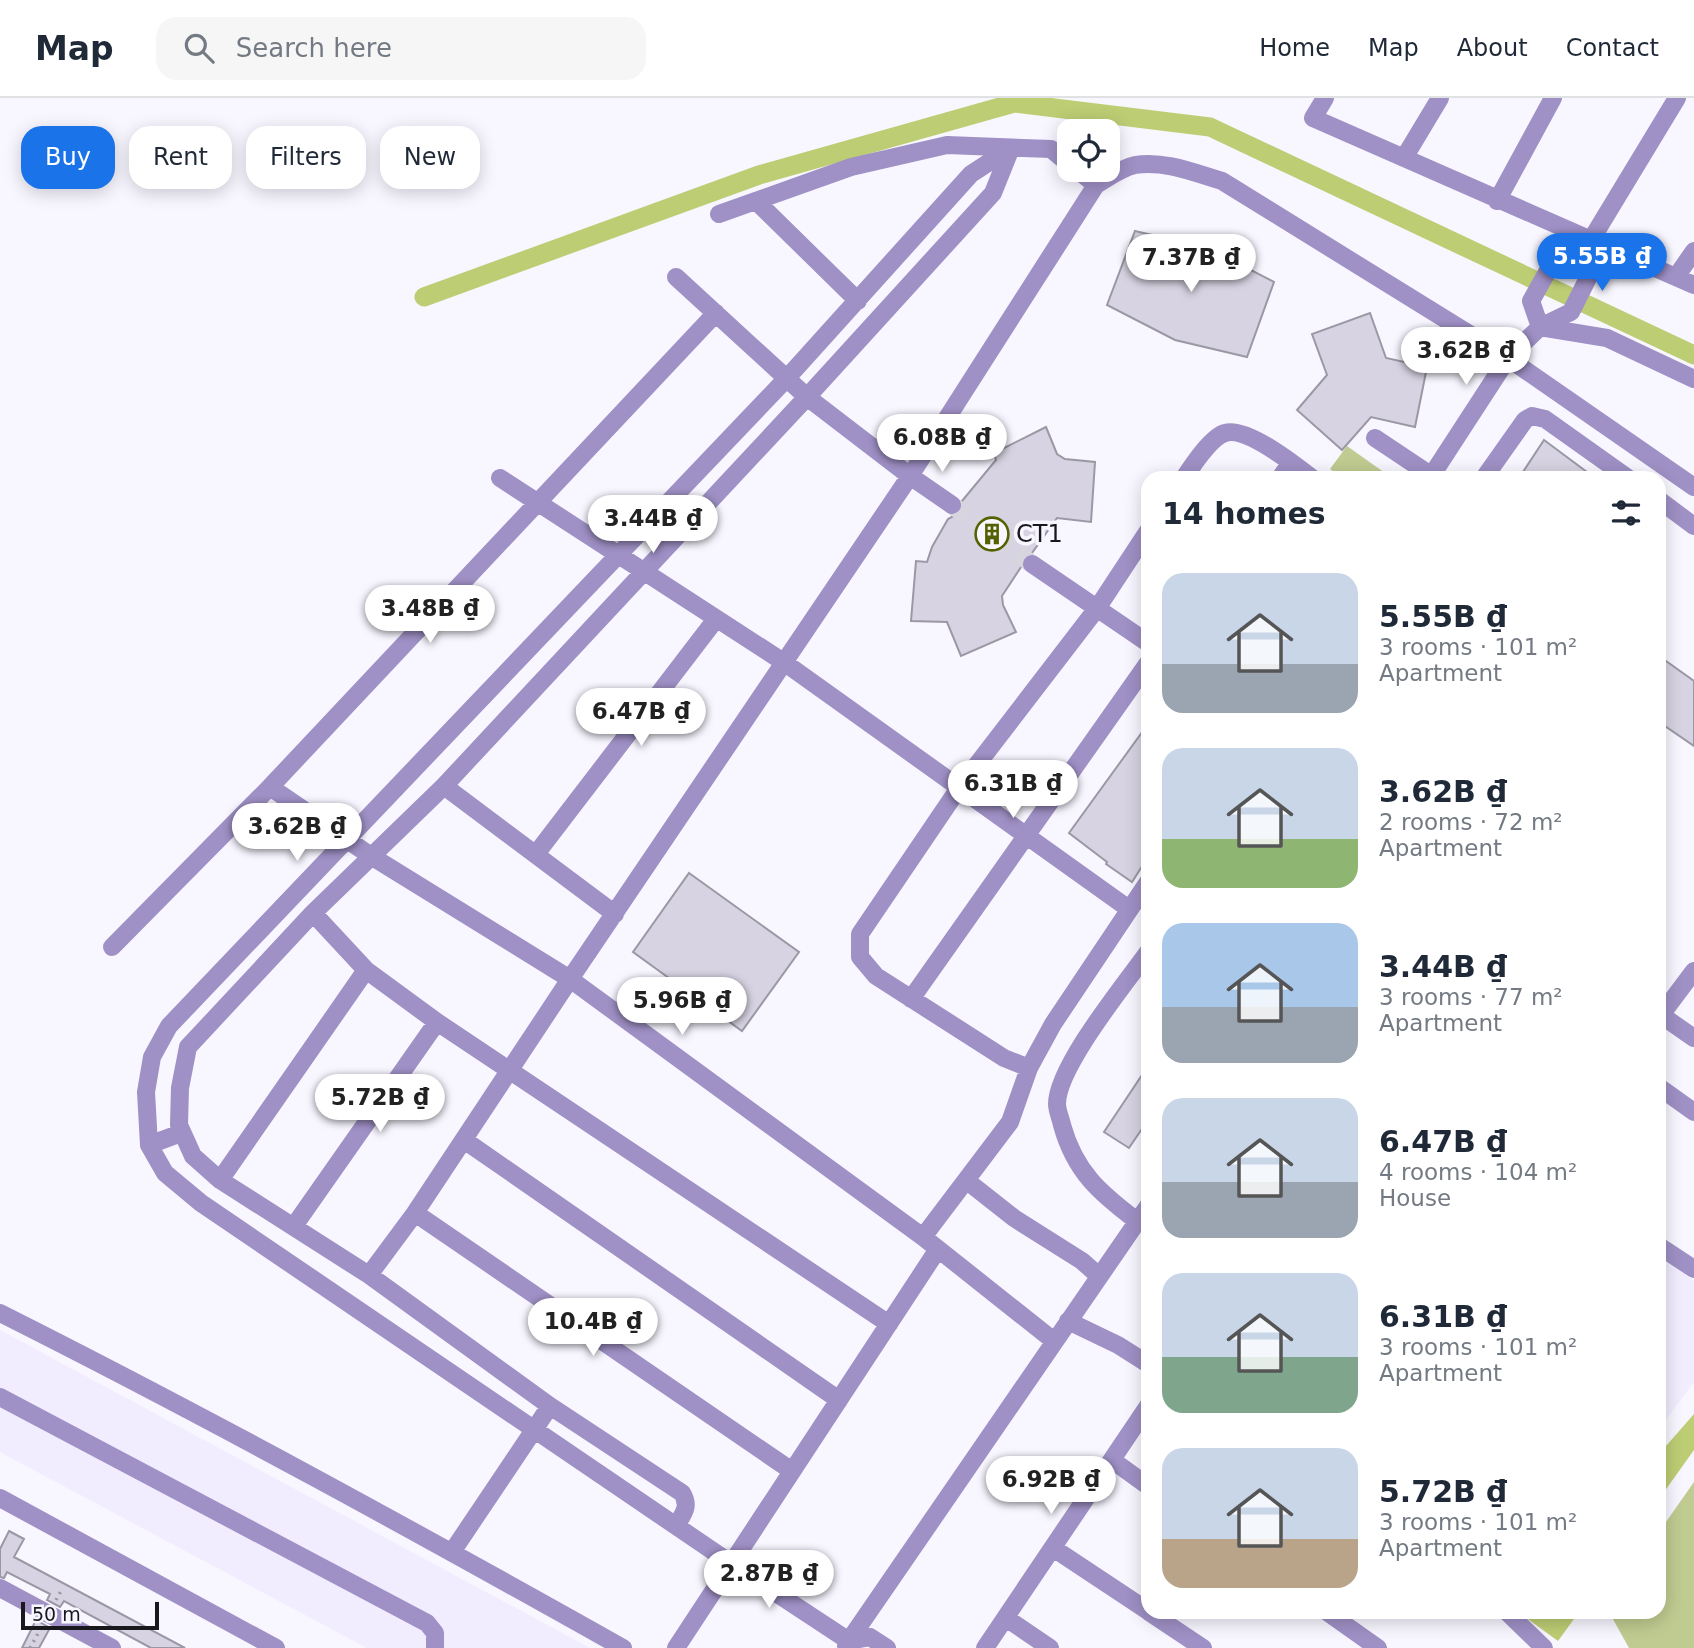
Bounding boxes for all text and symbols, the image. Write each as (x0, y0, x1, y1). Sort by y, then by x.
search box (156, 17, 646, 80)
text: Map (35, 29, 114, 68)
icon: search (180, 29, 218, 67)
text: Search here (236, 33, 392, 63)
text: Home (1259, 34, 1330, 62)
text: Map (1368, 34, 1419, 62)
text: About (1457, 34, 1528, 62)
text: Contact (1566, 34, 1659, 62)
map controls (1057, 119, 1120, 182)
button: locate (1057, 119, 1120, 182)
chip: Buy (21, 126, 115, 189)
chip: Rent (129, 126, 232, 189)
chip: Filters (246, 126, 366, 189)
chip: New (380, 126, 480, 189)
pin: 7.37B ₫ (1126, 234, 1256, 294)
pin: 5.55B ₫ (1537, 234, 1667, 293)
text: 5.55B ₫ (1553, 243, 1651, 269)
text: 7.37B ₫ (1142, 244, 1240, 270)
pin: 3.62B ₫ (1401, 328, 1531, 387)
text: 3.62B ₫ (1417, 337, 1515, 363)
pin: 6.08B ₫ (877, 414, 1007, 474)
text: 6.08B ₫ (893, 424, 991, 450)
icon: filters (1607, 494, 1645, 532)
pin: 3.44B ₫ (588, 496, 718, 555)
text: 14 homes (1162, 496, 1326, 531)
text: 3.44B ₫ (604, 505, 702, 531)
building icon: CT1 (973, 515, 1011, 553)
place label: CT1 (1016, 520, 1063, 548)
pin: 3.48B ₫ (365, 586, 495, 645)
text: 3.48B ₫ (381, 595, 479, 621)
text: 5.55B ₫ (1379, 599, 1507, 634)
icon: home (1218, 601, 1302, 685)
text: 3 rooms · 101 m² (1379, 634, 1577, 660)
text: Apartment (1379, 660, 1502, 686)
pin: 6.47B ₫ (576, 688, 706, 748)
text: 6.47B ₫ (592, 698, 690, 724)
pin: 6.31B ₫ (948, 760, 1078, 820)
text: 6.31B ₫ (964, 770, 1062, 796)
text: 3.62B ₫ (1379, 774, 1507, 809)
icon: home (1218, 776, 1302, 860)
pin: 3.62B ₫ (232, 804, 362, 863)
text: 2 rooms · 72 m² (1379, 809, 1563, 835)
text: 3.62B ₫ (248, 813, 346, 839)
text: Apartment (1379, 835, 1502, 861)
text: 3.44B ₫ (1379, 949, 1507, 984)
icon: home (1218, 951, 1302, 1035)
pin: 5.96B ₫ (617, 978, 747, 1037)
text: 3 rooms · 77 m² (1379, 984, 1563, 1010)
text: 5.96B ₫ (633, 987, 731, 1013)
text: Apartment (1379, 1010, 1502, 1036)
pin: 5.72B ₫ (315, 1074, 445, 1134)
text: 5.72B ₫ (331, 1084, 429, 1110)
text: 6.47B ₫ (1379, 1124, 1507, 1159)
icon: home (1218, 1126, 1302, 1210)
text: 4 rooms · 104 m² (1379, 1159, 1577, 1185)
text: House (1379, 1185, 1451, 1211)
pin: 10.4B ₫ (528, 1298, 658, 1358)
text: 6.31B ₫ (1379, 1299, 1507, 1334)
icon: home (1218, 1301, 1302, 1385)
text: 10.4B ₫ (544, 1308, 642, 1334)
text: 3 rooms · 101 m² (1379, 1334, 1577, 1360)
text: Apartment (1379, 1360, 1502, 1386)
pin: 6.92B ₫ (986, 1456, 1116, 1516)
text: 6.92B ₫ (1002, 1466, 1100, 1492)
text: 5.72B ₫ (1379, 1474, 1507, 1509)
icon: home (1218, 1476, 1302, 1560)
text: 3 rooms · 101 m² (1379, 1509, 1577, 1535)
text: Apartment (1379, 1535, 1502, 1561)
pin: 2.87B ₫ (704, 1550, 834, 1610)
text: 2.87B ₫ (720, 1560, 818, 1586)
scale bar (21, 1599, 159, 1631)
text: 50 m (32, 1603, 81, 1625)

